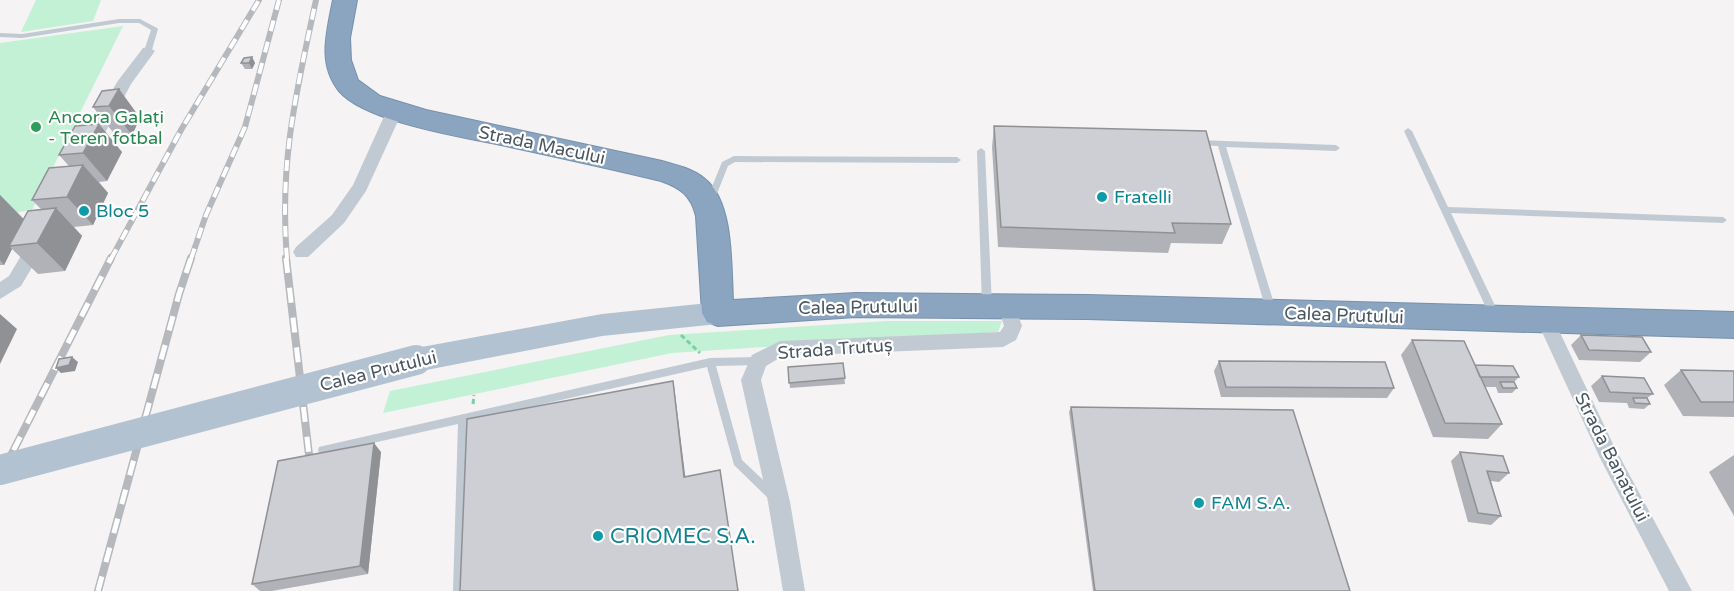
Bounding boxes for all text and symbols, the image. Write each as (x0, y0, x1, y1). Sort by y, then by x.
place label: Ancora Galați - Teren fotbal (48, 106, 164, 149)
marker: Ancora Galați - Teren fotbal (29, 120, 43, 134)
street label: Strada Macului (477, 121, 607, 169)
place label: Fratelli (1114, 186, 1172, 208)
marker: Fratelli (1095, 190, 1109, 204)
place label: Bloc 5 (96, 200, 149, 222)
marker: Bloc 5 (77, 204, 91, 218)
street label: Calea Prutului (798, 295, 918, 319)
street label: Calea Prutului (1284, 302, 1404, 328)
street label: Strada Trutuș (777, 334, 893, 364)
street label: Calea Prutului (317, 346, 439, 396)
street label: Strada Banatului (1570, 389, 1654, 525)
place label: FAM S.A. (1211, 492, 1290, 514)
marker: FAM S.A. (1192, 496, 1206, 510)
place label: CRIOMEC S.A. (610, 524, 756, 549)
marker: CRIOMEC S.A. (591, 529, 605, 543)

